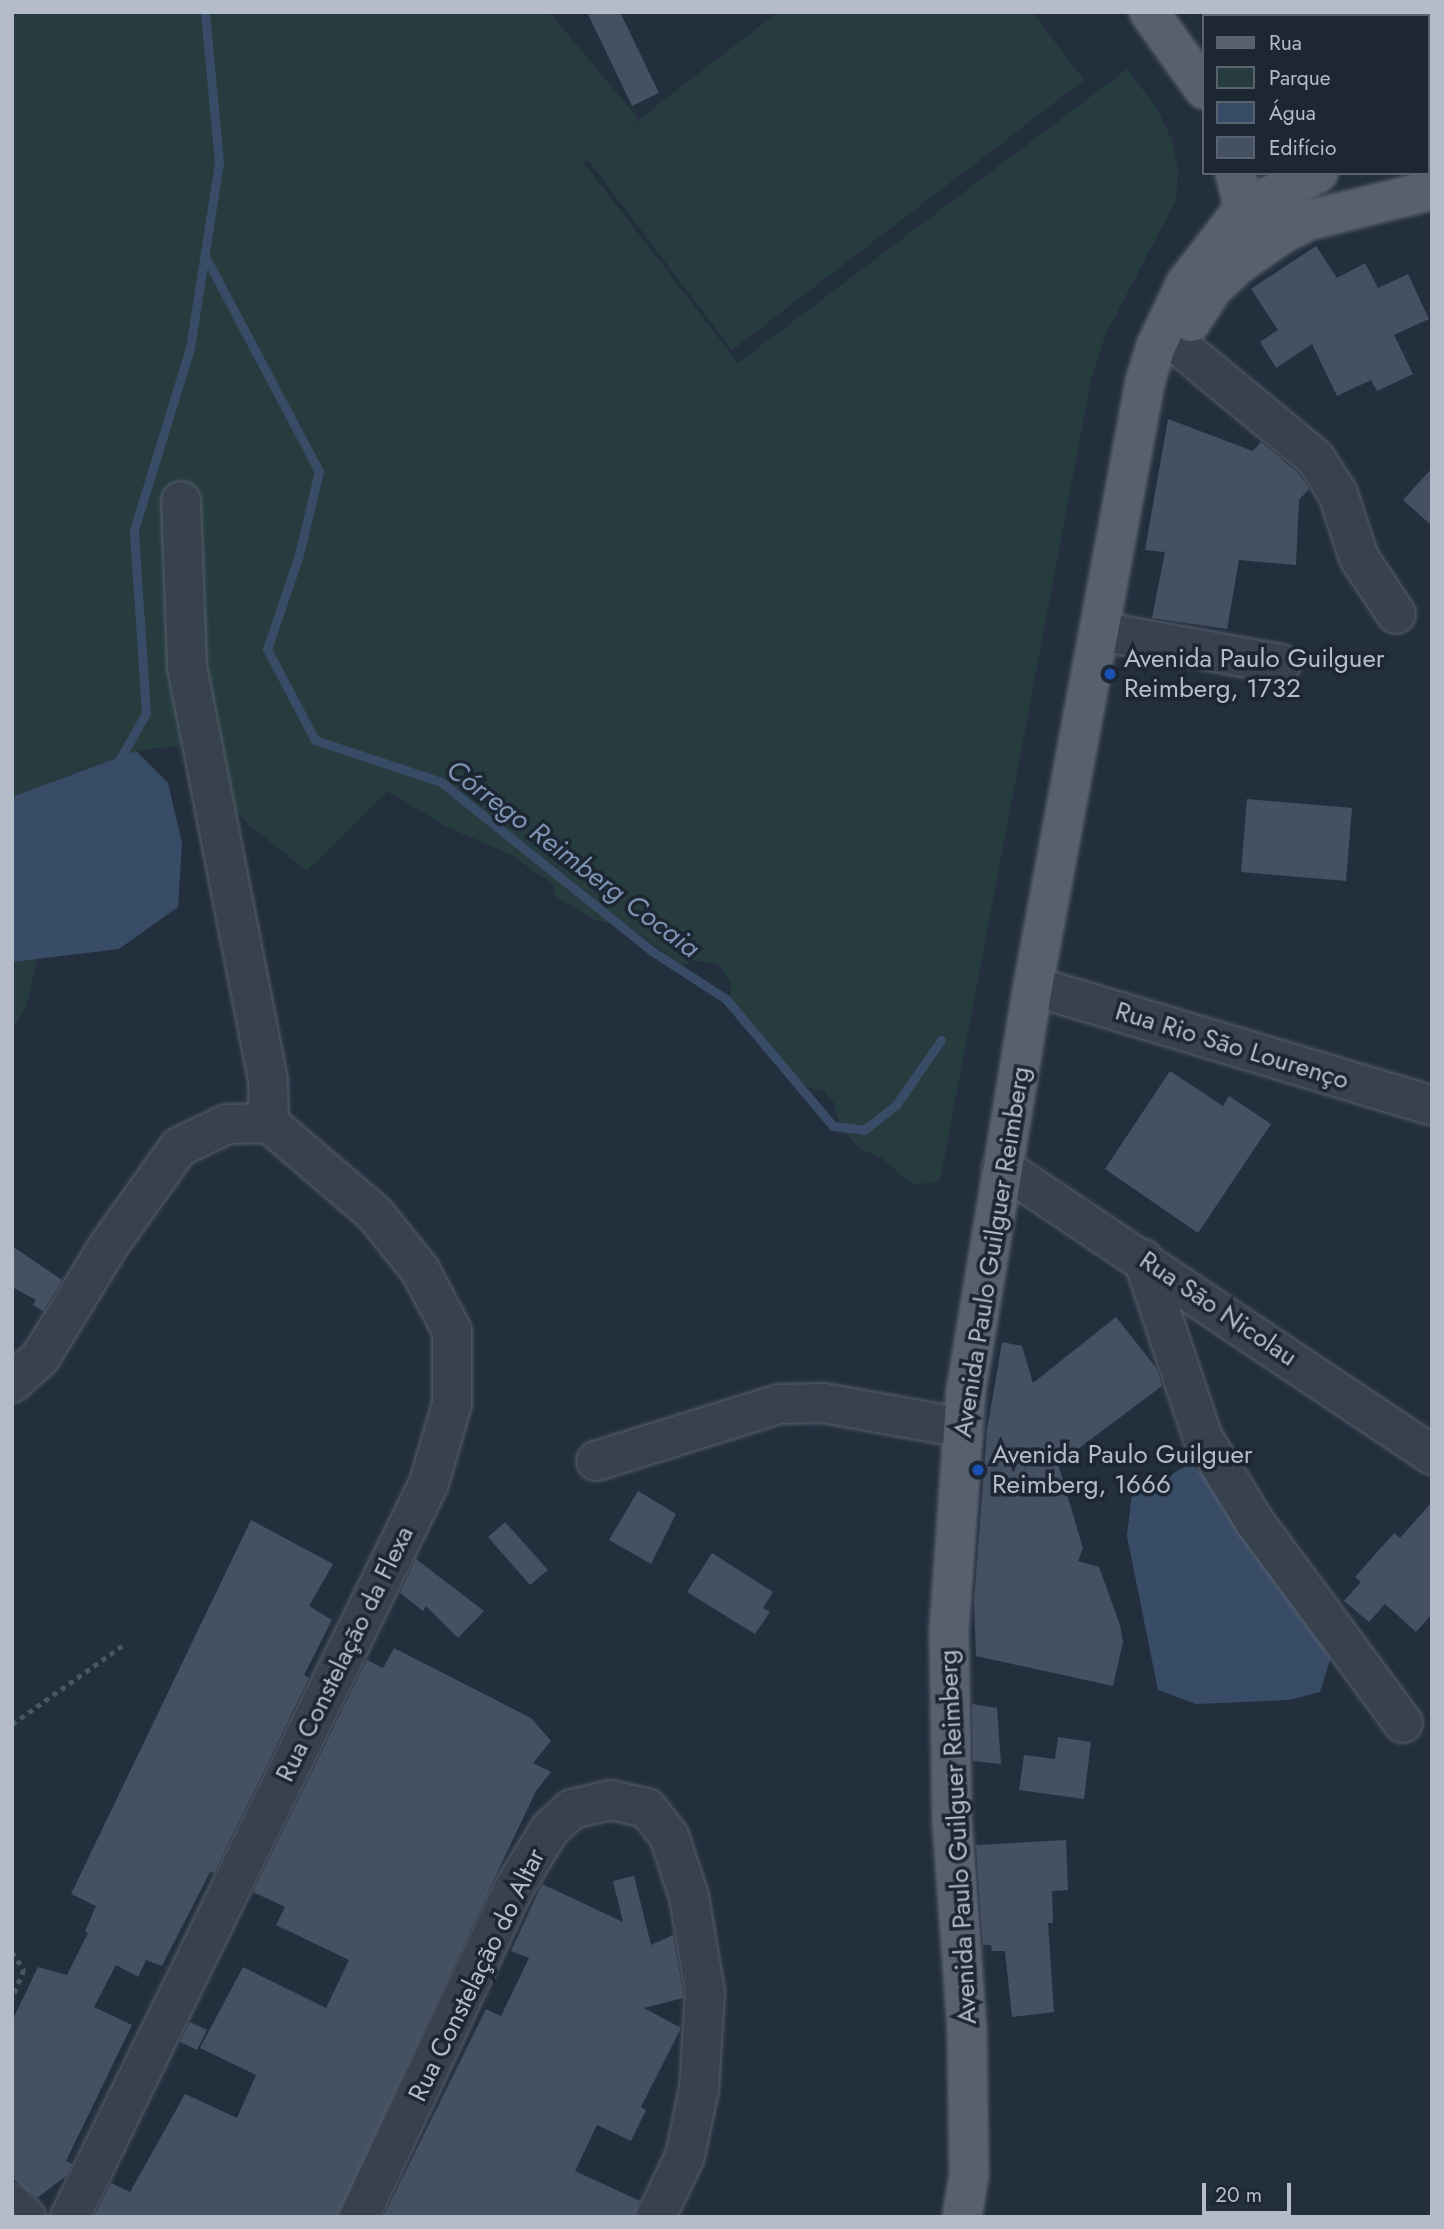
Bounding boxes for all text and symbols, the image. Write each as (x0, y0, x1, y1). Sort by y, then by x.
legend (1202, 14, 1430, 175)
text: Rua (1269, 28, 1302, 58)
text: Parque (1269, 63, 1331, 93)
text: Água (1269, 98, 1316, 128)
text: Edifício (1269, 133, 1336, 163)
place label: Avenida Paulo Guilguer Reimberg, 1732 (1124, 643, 1385, 704)
marker: Avenida Paulo Guilguer Reimberg, 1732 (1102, 666, 1118, 682)
water label: Córrego Reimberg Cocaia (440, 753, 706, 965)
street label: Rua Rio São Lourenço (1112, 996, 1352, 1096)
street label: Avenida Paulo Guilguer Reimberg (947, 1064, 1037, 1440)
street label: Rua São Nicolau (1133, 1245, 1303, 1373)
place label: Avenida Paulo Guilguer Reimberg, 1666 (992, 1439, 1253, 1500)
marker: Avenida Paulo Guilguer Reimberg, 1666 (970, 1462, 986, 1478)
street label: Rua Constelação da Flexa (270, 1521, 420, 1787)
street label: Avenida Paulo Guilguer Reimberg (933, 1649, 983, 2025)
street label: Rua Constelação do Altar (402, 1843, 552, 2107)
scale bar (1206, 2170, 1295, 2214)
text: 20 m (1215, 2180, 1262, 2210)

